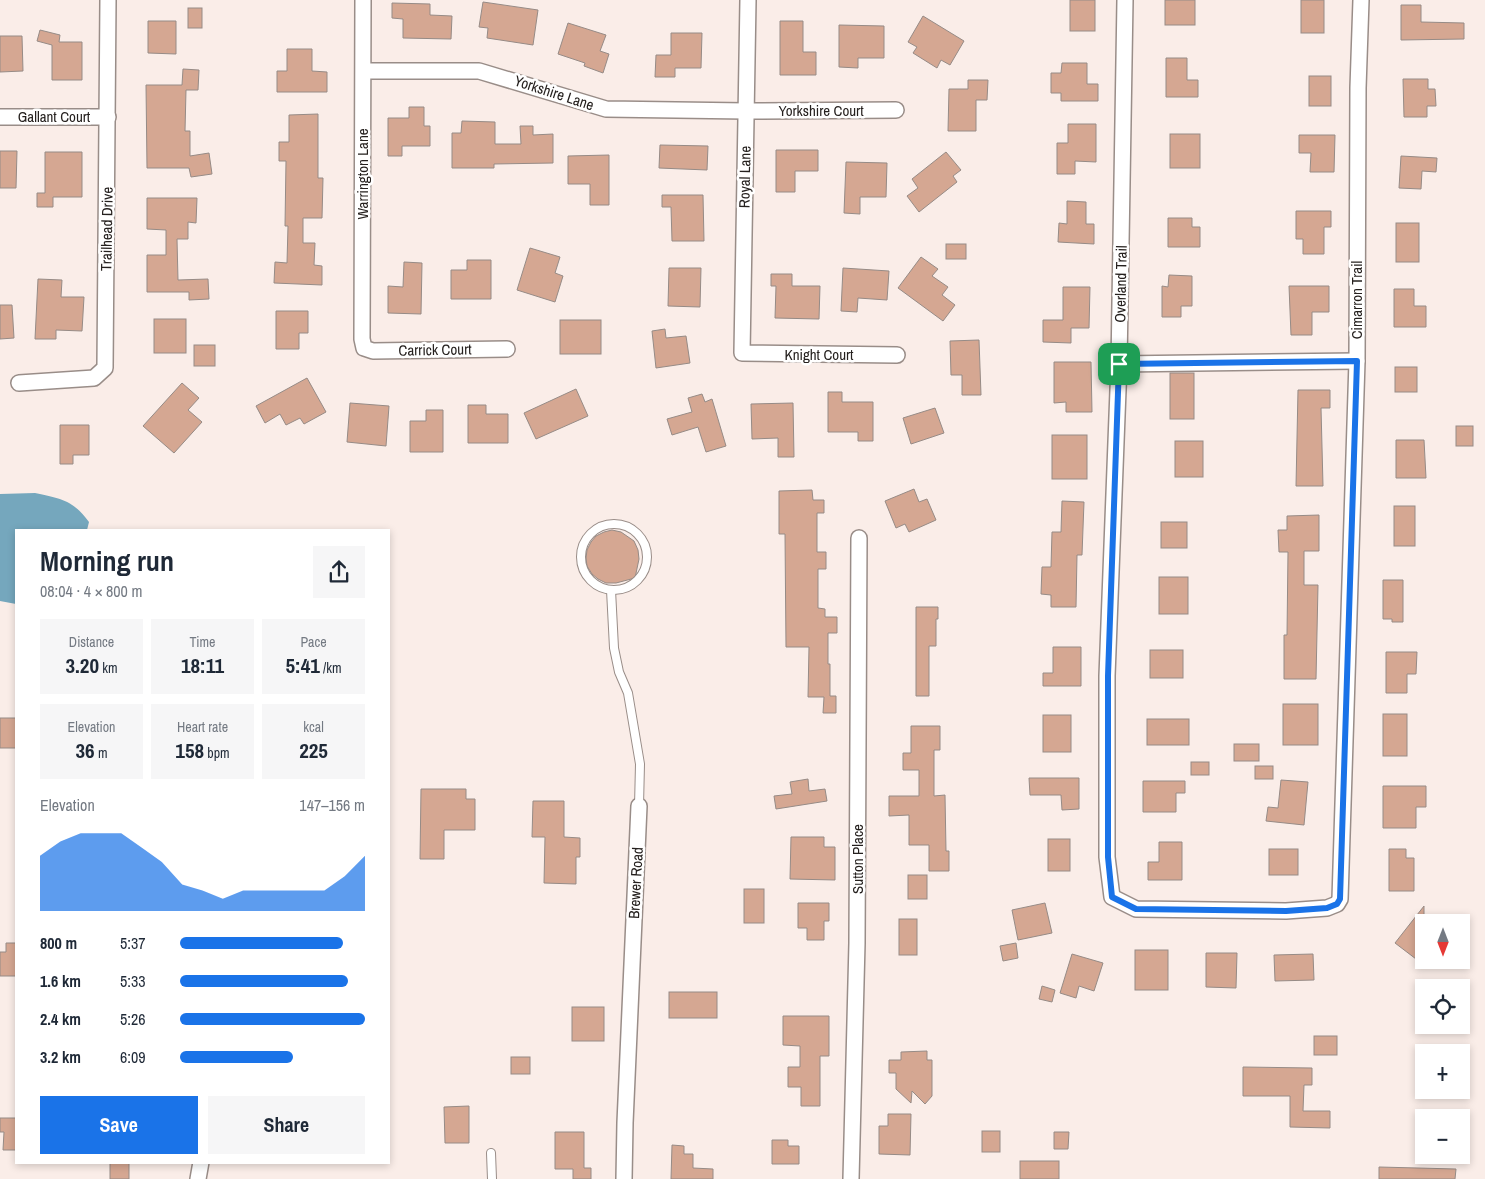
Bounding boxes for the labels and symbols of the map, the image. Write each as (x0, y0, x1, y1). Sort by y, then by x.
street label: Yorkshire Lane (512, 70, 597, 115)
street label: Yorkshire Court (778, 100, 864, 121)
street label: Gallant Court (18, 106, 91, 127)
street label: Warrington Lane (352, 128, 373, 220)
street label: Royal Lane (733, 146, 756, 208)
street label: Trailhead Drive (95, 187, 118, 271)
street label: Overland Trail (1109, 245, 1132, 323)
street label: Cimarron Trail (1346, 261, 1367, 339)
street label: Carrick Court (398, 338, 472, 361)
pin (1098, 343, 1140, 385)
street label: Knight Court (784, 344, 854, 365)
street label: Sutton Place (847, 824, 868, 894)
street label: Brewer Road (623, 847, 648, 919)
north arrow (1415, 914, 1470, 969)

